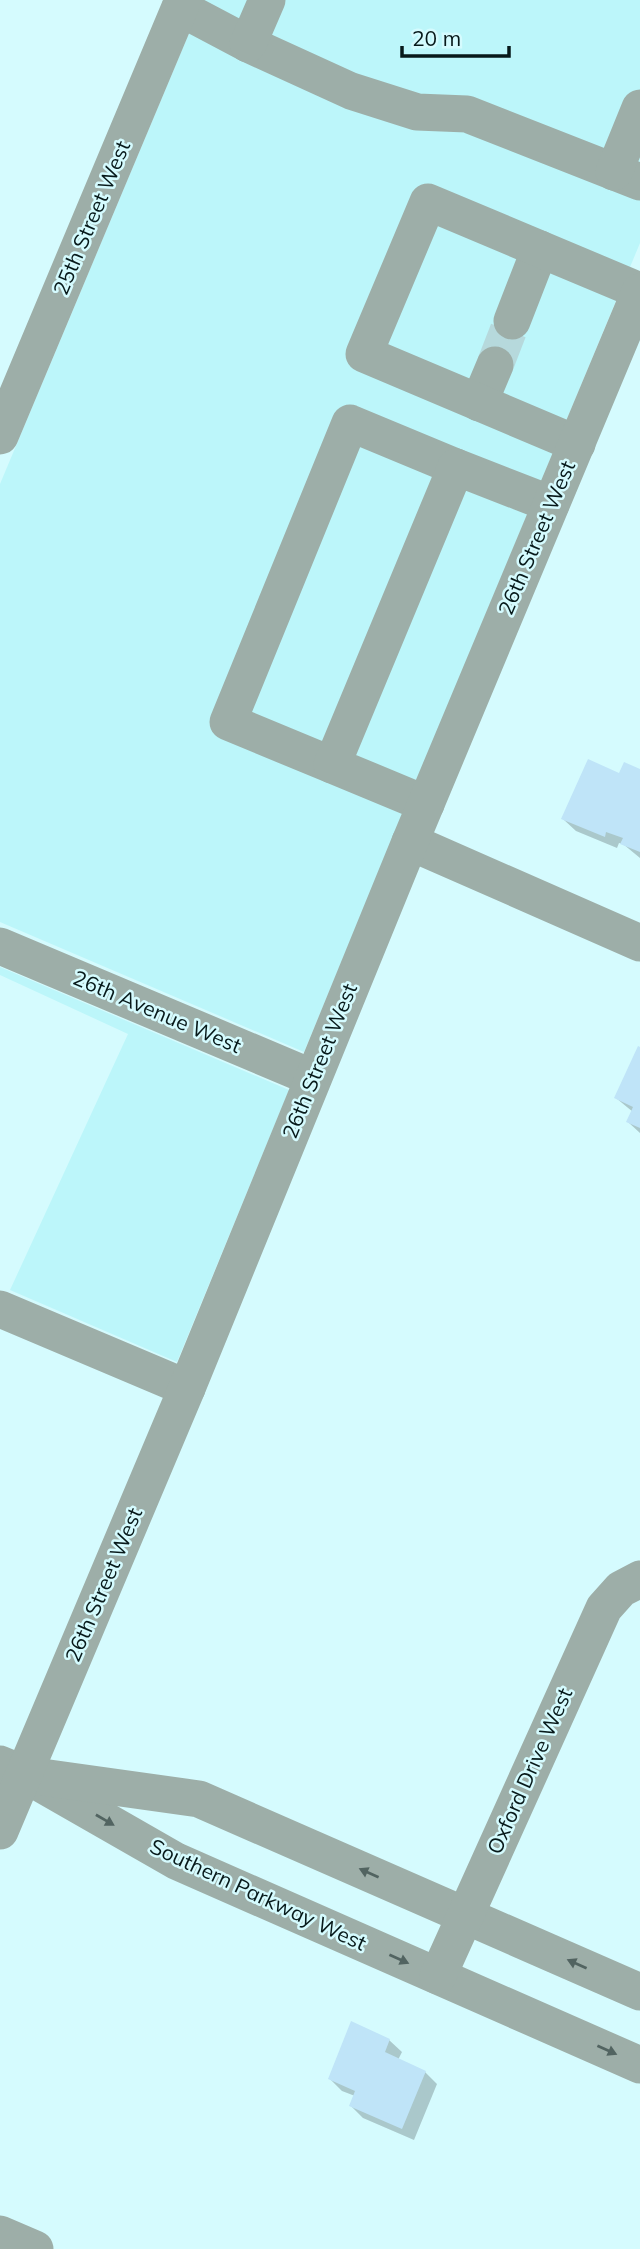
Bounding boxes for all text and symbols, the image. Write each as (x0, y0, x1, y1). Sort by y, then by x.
scale bar (402, 14, 509, 58)
text: 20 m (412, 25, 461, 51)
street label: 25th Street West (47, 137, 135, 299)
street label: 26th Street West (492, 457, 580, 619)
street label: 26th Avenue West (69, 964, 245, 1058)
street label: 26th Street West (276, 979, 362, 1142)
street label: 26th Street West (59, 1504, 147, 1666)
street label: Oxford Drive West (481, 1683, 577, 1858)
one-way arrow (95, 1814, 114, 1826)
street label: Southern Parkway West (146, 1832, 371, 1956)
one-way arrow (359, 1867, 379, 1879)
one-way arrow (388, 1954, 409, 1965)
one-way arrow (567, 1958, 588, 1969)
one-way arrow (597, 2044, 617, 2056)

